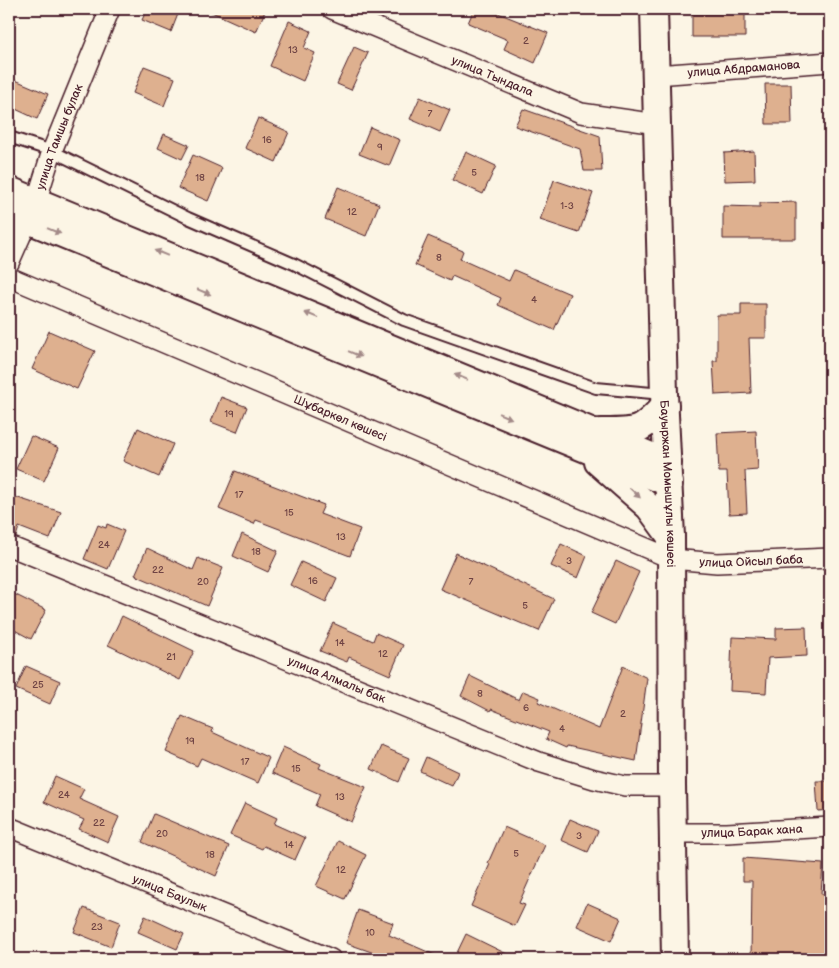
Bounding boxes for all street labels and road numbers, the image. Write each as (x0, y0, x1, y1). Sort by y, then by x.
street label: улица Тындала (449, 52, 536, 100)
street label: улица Абдраманова (687, 57, 801, 80)
street label: улица Тамшы булак (33, 81, 86, 192)
street label: Шұбаркөл көшесі (291, 391, 389, 444)
street label: Бауыржан Момышұлы көшесі (657, 400, 679, 567)
street label: улица Ойсыл баба (699, 552, 804, 571)
street label: улица Алмалы бак (286, 653, 389, 706)
street label: улица Барак хана (701, 821, 803, 841)
street label: улица Баулык (130, 871, 210, 915)

